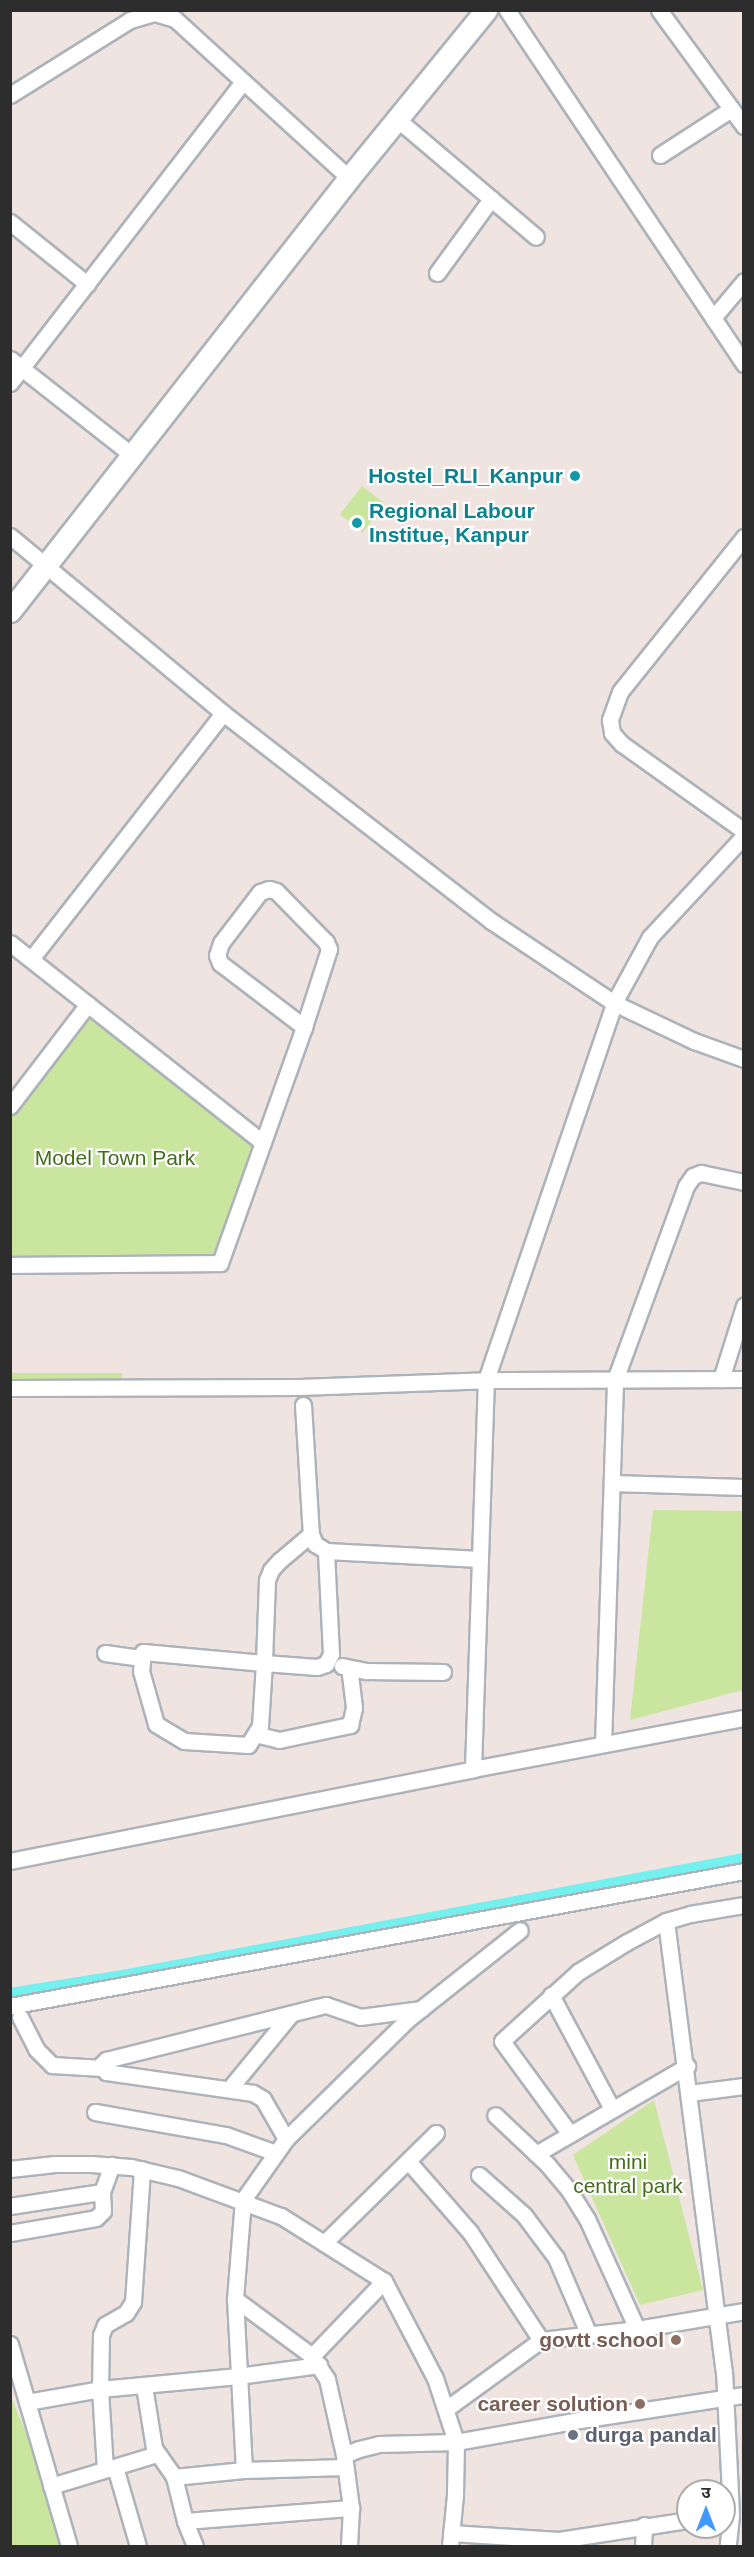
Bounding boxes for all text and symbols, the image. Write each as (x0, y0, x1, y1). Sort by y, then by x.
place label: Hostel_RLI_Kanpur (368, 463, 563, 489)
marker: Hostel_RLI_Kanpur (568, 469, 582, 483)
place label: Regional Labour Institue, Kanpur (369, 498, 535, 548)
marker: Regional Labour Institue, Kanpur (350, 516, 364, 530)
park label: Model Town Park (34, 1145, 196, 1171)
park label: mini central park (573, 2149, 683, 2199)
place label: govtt school (539, 2327, 664, 2353)
marker: govtt school (669, 2333, 683, 2347)
place label: career solution (477, 2391, 628, 2417)
marker: career solution (633, 2397, 647, 2411)
place label: durga pandal (585, 2422, 717, 2448)
marker: durga pandal (566, 2428, 580, 2442)
north arrow (676, 2479, 736, 2539)
text: उ (701, 2484, 711, 2501)

